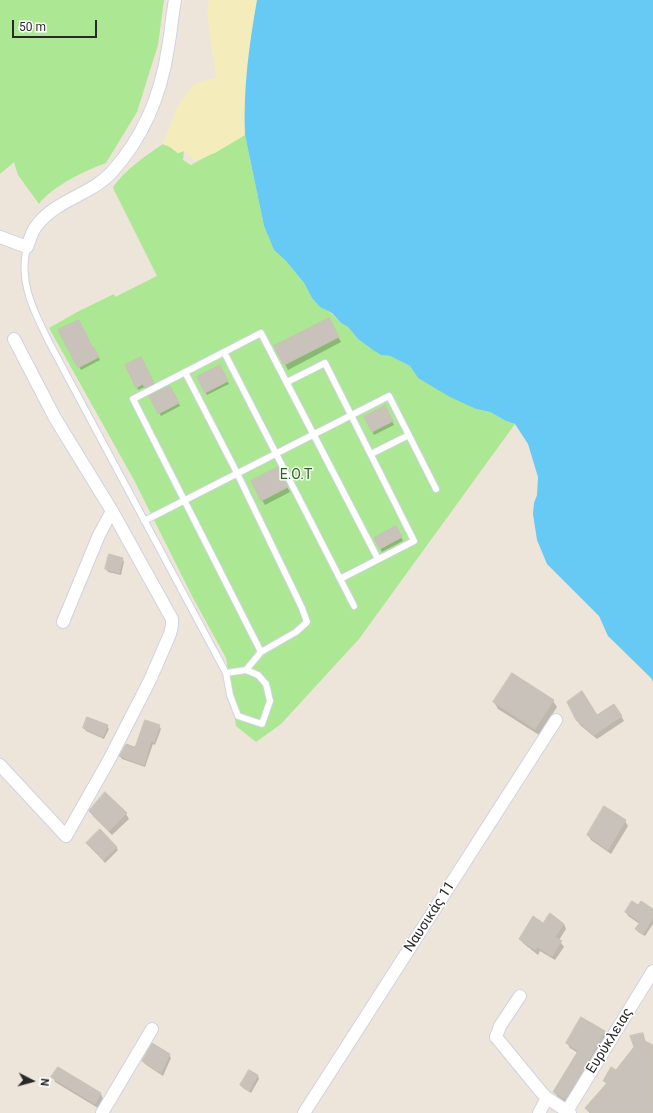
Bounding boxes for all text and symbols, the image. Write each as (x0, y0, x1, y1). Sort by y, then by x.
scale bar (14, 12, 99, 38)
text: 50 m (19, 20, 46, 34)
park label: E.O.T (280, 467, 312, 483)
street label: Ναυσικάς 11 (401, 879, 459, 955)
street label: Ευρύκλειας (583, 1005, 637, 1077)
north arrow (12, 1061, 52, 1101)
text: N (38, 1078, 51, 1087)

